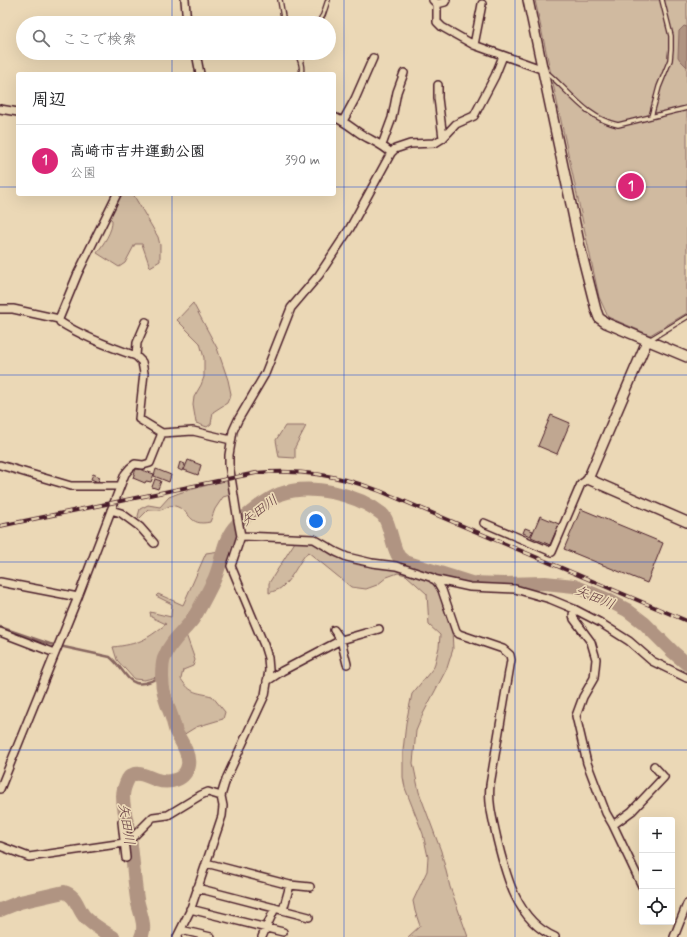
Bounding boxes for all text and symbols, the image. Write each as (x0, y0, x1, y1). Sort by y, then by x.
search box (16, 16, 336, 60)
icon: search (30, 27, 52, 49)
text: ここで検索 (62, 30, 137, 50)
text: 周辺 (32, 89, 66, 111)
text: 高崎市吉井運動公園 (70, 142, 205, 162)
text: 1 (42, 152, 48, 169)
text: 390 m (285, 152, 320, 169)
text: 公園 (70, 165, 96, 182)
pin: 1 (618, 171, 644, 201)
water label: 矢田川 (237, 491, 282, 530)
your location (306, 511, 326, 531)
water label: 矢田川 (572, 582, 617, 614)
water label: 矢田川 (114, 802, 138, 846)
map controls (639, 817, 675, 925)
button: + (639, 817, 675, 853)
button: − (639, 853, 675, 889)
button: locate (639, 889, 675, 925)

